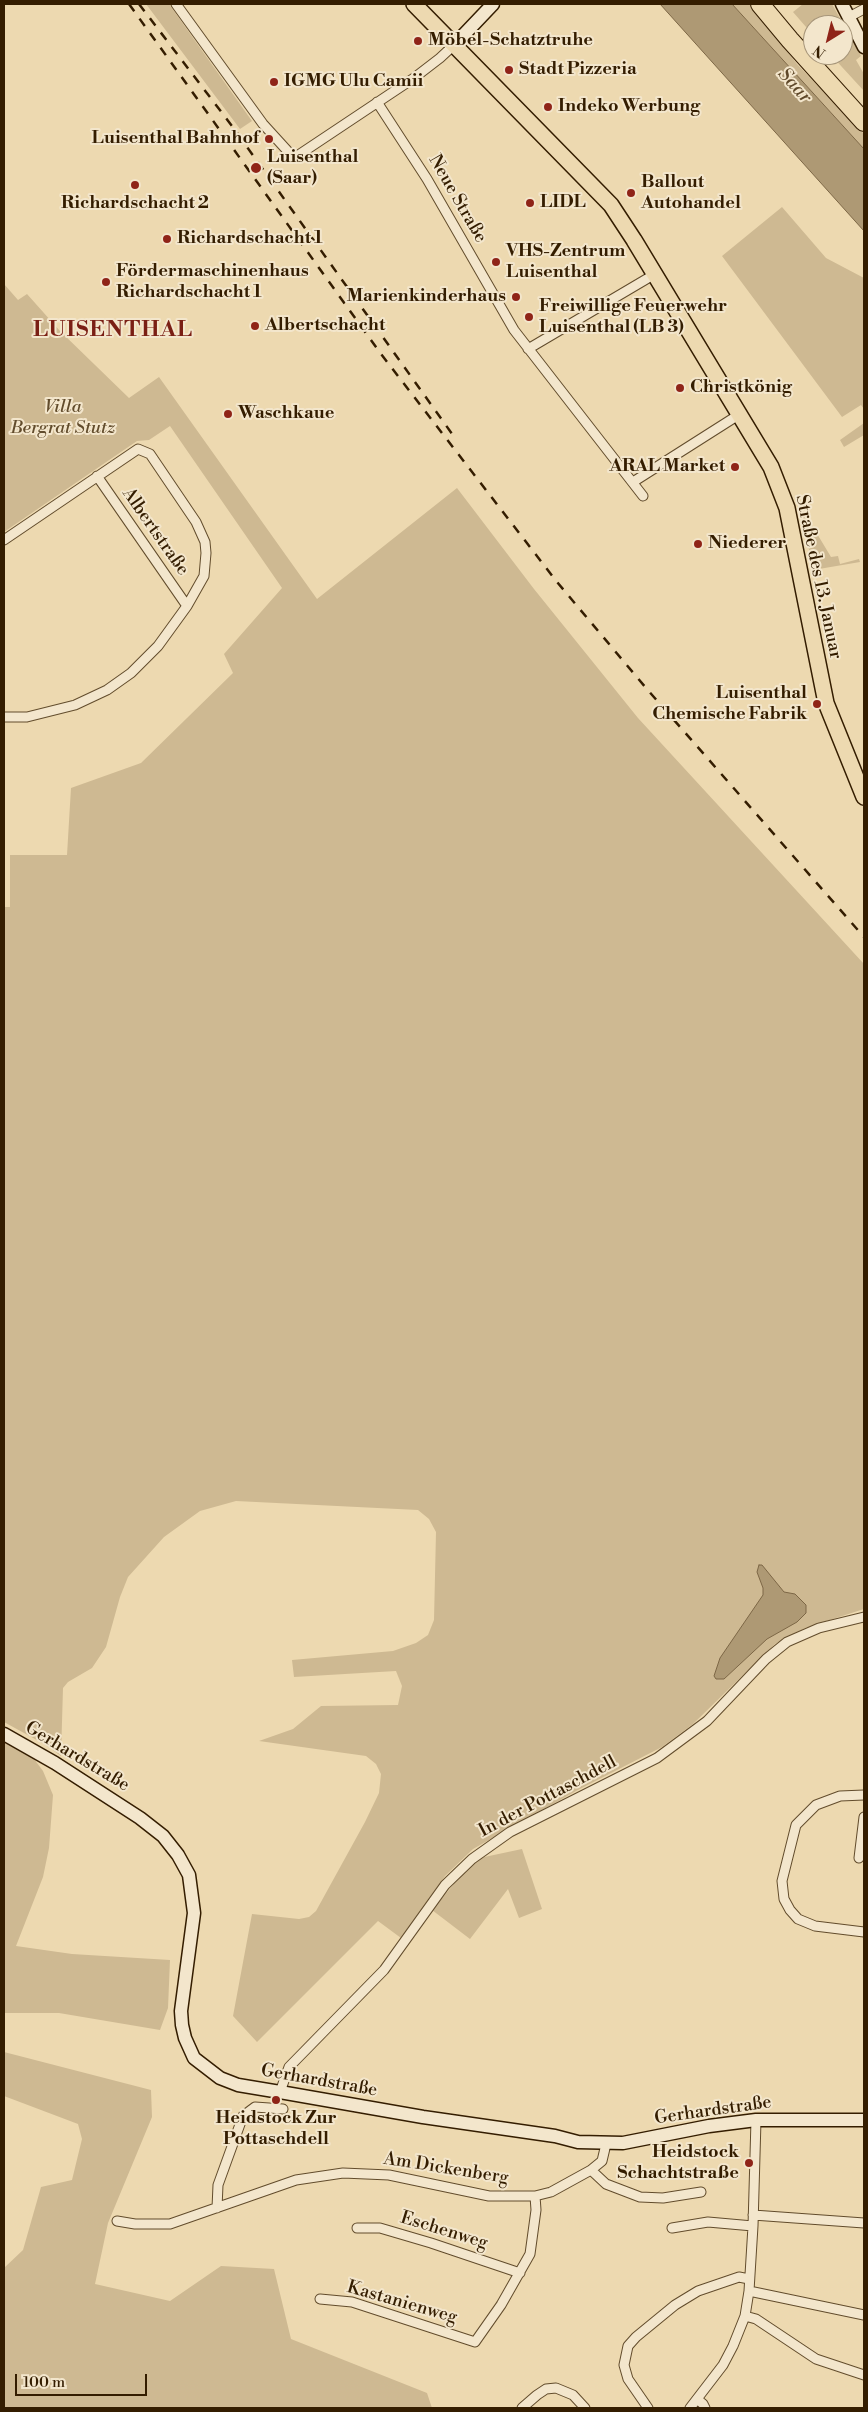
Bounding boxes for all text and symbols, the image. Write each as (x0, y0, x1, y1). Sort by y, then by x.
north arrow (803, 15, 853, 65)
place label: Möbel-Schatztruhe (428, 30, 593, 52)
marker: Möbel-Schatztruhe (412, 35, 424, 47)
text: N (810, 41, 830, 62)
place label: Stadt Pizzeria (519, 59, 637, 81)
water label: Saar (772, 63, 816, 109)
marker: Stadt Pizzeria (503, 64, 515, 76)
place label: IGMG Ulu Camii (284, 71, 423, 93)
marker: IGMG Ulu Camii (268, 76, 280, 88)
place label: Indeko Werbung (558, 96, 700, 118)
marker: Indeko Werbung (542, 101, 554, 113)
place label: Luisenthal Bahnhof (92, 128, 259, 150)
marker: Luisenthal Bahnhof (263, 133, 275, 145)
place label: Luisenthal (Saar) (267, 147, 358, 190)
street label: Neue Straße (423, 151, 491, 247)
marker: Luisenthal (Saar) (249, 161, 263, 175)
place label: Ballout Autohandel (641, 172, 741, 214)
marker: Richardschacht 2 (129, 179, 141, 191)
marker: Ballout Autohandel (625, 187, 637, 199)
place label: LIDL (540, 192, 586, 214)
place label: Richardschacht 2 (61, 193, 209, 215)
marker: LIDL (524, 197, 536, 209)
place label: Richardschacht 1 (177, 228, 323, 250)
marker: Richardschacht 1 (161, 233, 173, 245)
place label: VHS-Zentrum Luisenthal (506, 241, 625, 284)
marker: VHS-Zentrum Luisenthal (490, 256, 502, 268)
place label: Fördermaschinenhaus Richardschacht 1 (116, 261, 309, 304)
marker: Fördermaschinenhaus Richardschacht 1 (100, 276, 112, 288)
place label: Marienkinderhaus (346, 286, 506, 308)
marker: Marienkinderhaus (510, 291, 522, 303)
place label: Freiwillige Feuerwehr Luisenthal (LB 3) (539, 296, 727, 338)
marker: Freiwillige Feuerwehr Luisenthal (LB 3) (523, 311, 535, 323)
place label: Albertschacht (265, 315, 385, 337)
district label: LUISENTHAL (32, 318, 194, 344)
marker: Albertschacht (249, 320, 261, 332)
place label: Christkönig (690, 377, 792, 399)
marker: Christkönig (674, 382, 686, 394)
park label: Villa Bergrat Stutz (10, 397, 116, 439)
place label: Waschkaue (238, 403, 334, 425)
marker: Waschkaue (222, 408, 234, 420)
place label: ARAL Market (609, 456, 725, 478)
marker: ARAL Market (729, 461, 741, 473)
street label: Albertstraße (117, 484, 193, 580)
street label: Straße des 13. Januar (790, 493, 846, 661)
place label: Niederer (708, 533, 786, 555)
marker: Niederer (692, 538, 704, 550)
place label: Luisenthal Chemische Fabrik (652, 683, 807, 726)
marker: Luisenthal Chemische Fabrik (811, 698, 823, 710)
street label: Gerhardstraße (21, 1717, 133, 1797)
street label: In der Pottaschdell (475, 1752, 621, 1842)
street label: Gerhardstraße (259, 2060, 379, 2102)
street label: Gerhardstraße (653, 2092, 773, 2130)
marker: Heidstock Zur Pottaschdell (270, 2094, 282, 2106)
place label: Heidstock Zur Pottaschdell (215, 2108, 337, 2150)
place label: Heidstock Schachtstraße (617, 2142, 739, 2184)
street label: Am Dickenberg (382, 2148, 510, 2190)
marker: Heidstock Schachtstraße (743, 2157, 755, 2169)
street label: Eschenweg (398, 2207, 490, 2255)
street label: Kastanienweg (344, 2277, 460, 2329)
scale bar (18, 2364, 150, 2396)
text: 100 m (23, 2373, 65, 2392)

